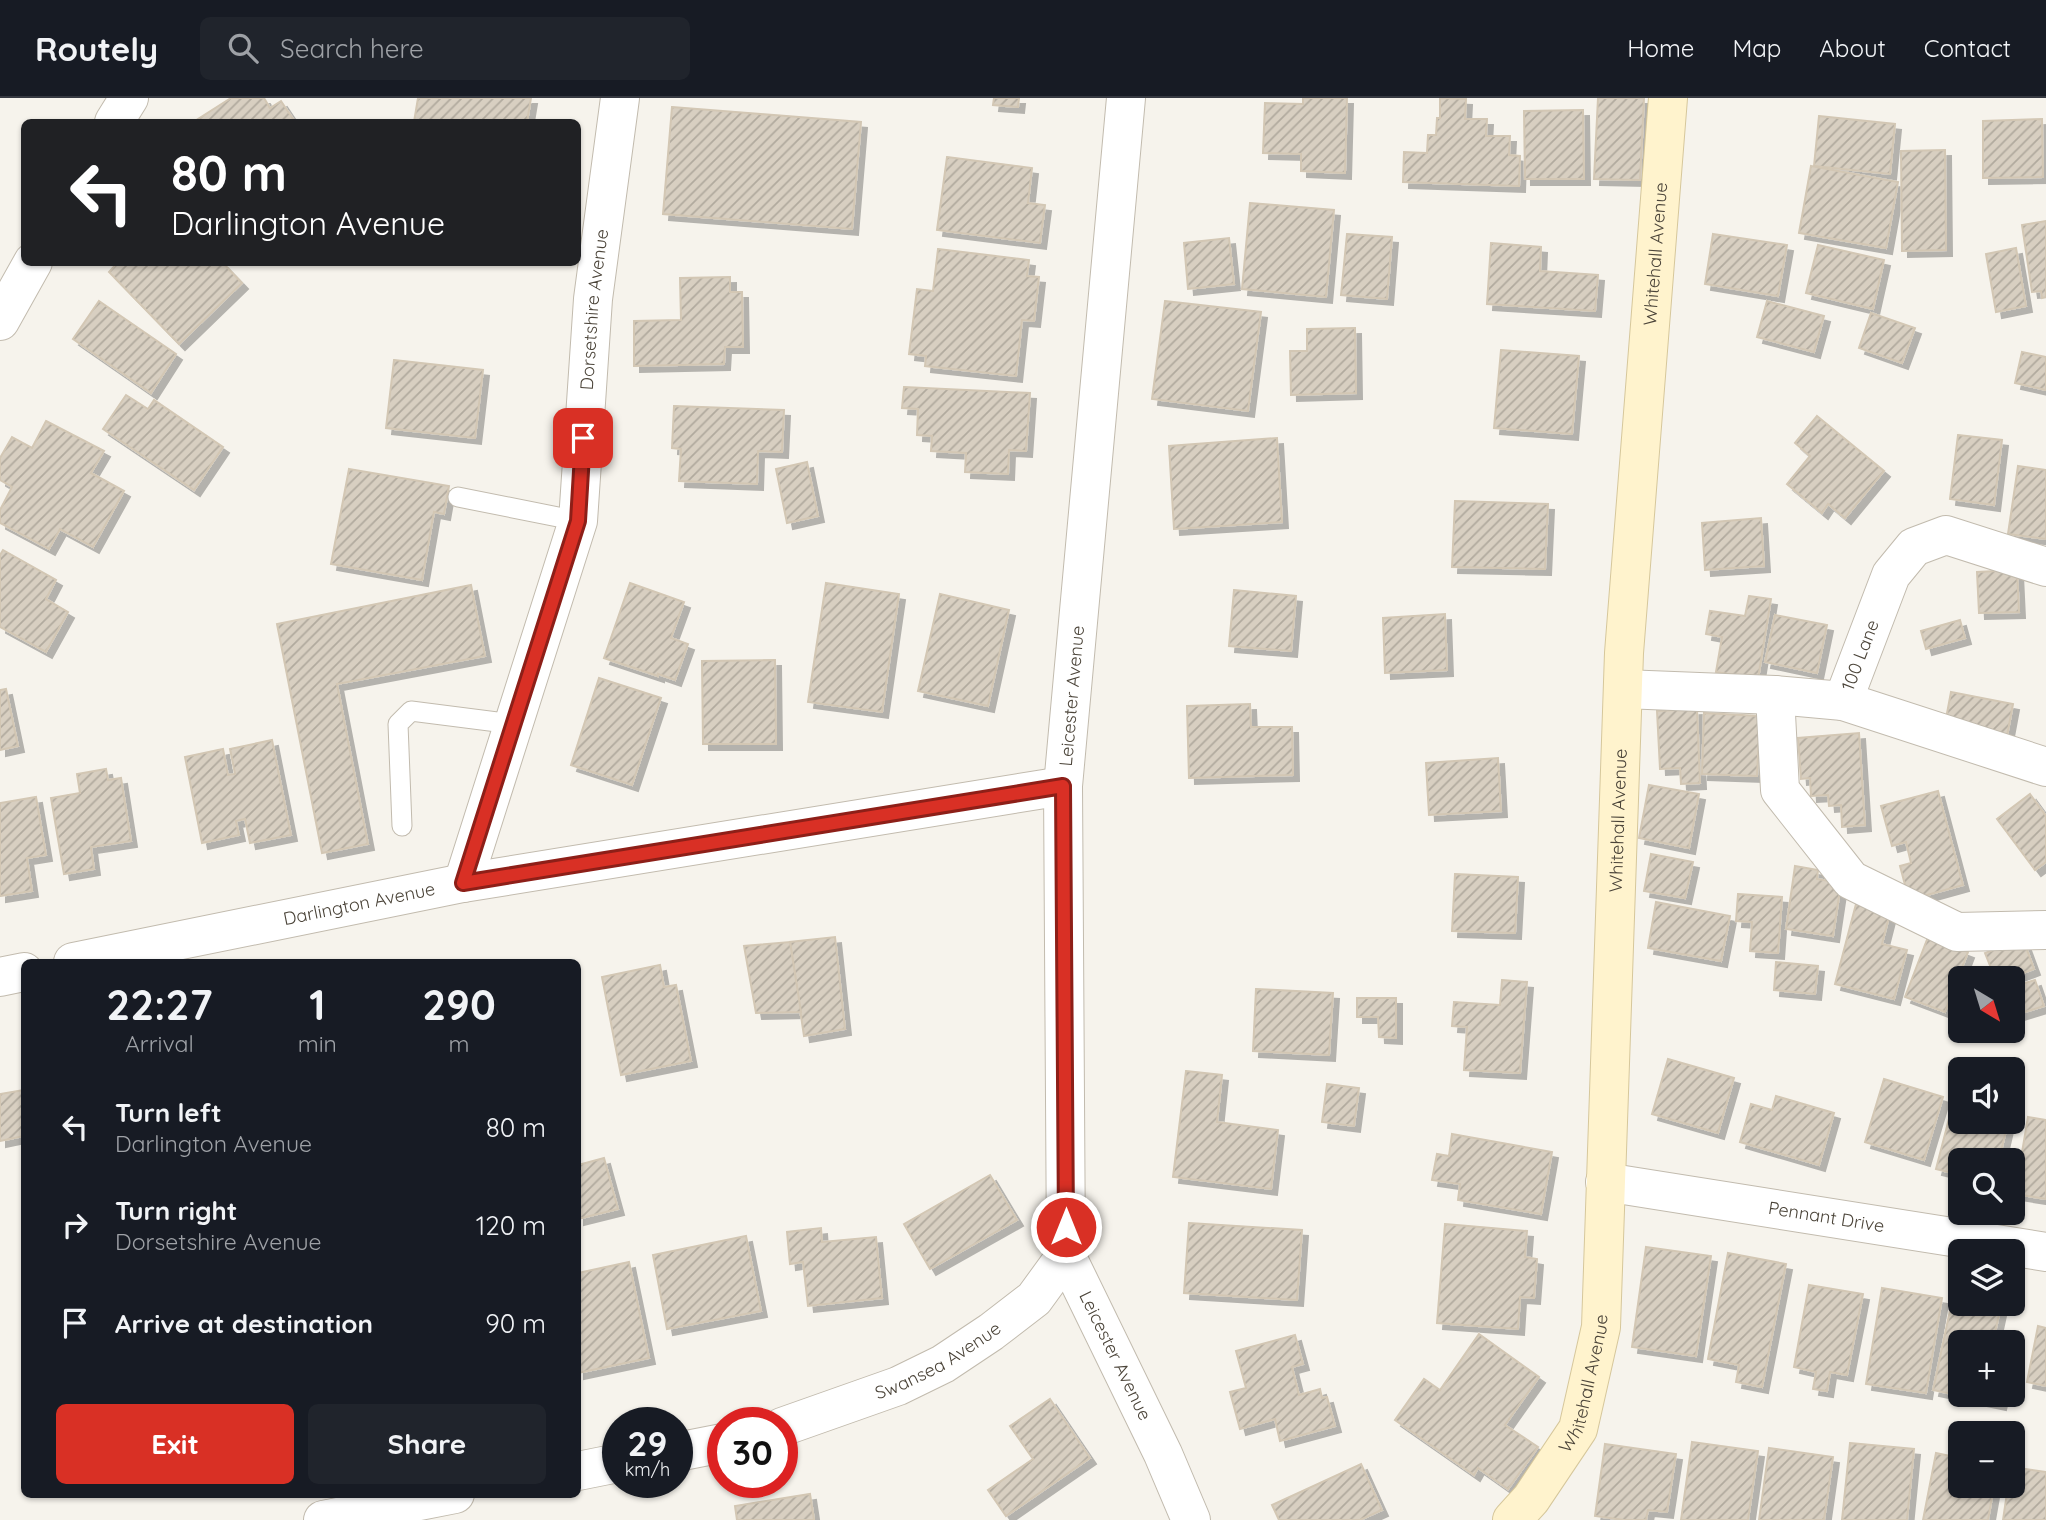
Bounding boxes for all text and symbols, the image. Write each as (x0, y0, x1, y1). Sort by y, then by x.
search box (200, 17, 690, 80)
text: Routely (35, 28, 158, 69)
icon: search (224, 29, 262, 67)
text: Search here (280, 32, 424, 65)
text: Home (1627, 33, 1694, 63)
text: Map (1732, 33, 1781, 63)
text: About (1819, 33, 1886, 63)
text: Contact (1924, 33, 2011, 63)
text: 80 m (171, 142, 287, 203)
icon: left (56, 147, 147, 238)
street label: Whitehall Avenue (1638, 181, 1672, 326)
text: Darlington Avenue (171, 203, 445, 243)
street label: Dorsetshire Avenue (575, 227, 613, 391)
pin (553, 408, 613, 468)
icon: arrive (564, 419, 602, 457)
street label: 100 Lane (1836, 616, 1884, 694)
street label: Leicester Avenue (1054, 625, 1089, 767)
street label: Whitehall Avenue (1604, 748, 1632, 893)
street label: Darlington Avenue (281, 877, 437, 930)
north arrow (1948, 966, 2025, 1043)
map controls (1948, 966, 2025, 1498)
text: 22:27 (106, 978, 212, 1031)
text: 1 (309, 978, 325, 1031)
text: 290 (422, 978, 496, 1031)
text: Arrival (125, 1029, 194, 1058)
text: min (298, 1029, 337, 1058)
text: m (448, 1029, 469, 1058)
button: sound (1948, 1057, 2025, 1134)
text: Turn left (115, 1096, 222, 1129)
icon: left (56, 1108, 94, 1146)
text: 80 m (486, 1111, 546, 1144)
text: Darlington Avenue (115, 1129, 312, 1158)
button: search (1948, 1148, 2025, 1225)
position arrow (1029, 1190, 1103, 1264)
text: Turn right (115, 1194, 237, 1227)
street label: Pennant Drive (1767, 1196, 1886, 1237)
icon: right (56, 1206, 94, 1244)
text: 120 m (476, 1209, 546, 1242)
text: Dorsetshire Avenue (115, 1227, 322, 1256)
button: layers (1948, 1239, 2025, 1316)
street label: Leicester Avenue (1074, 1287, 1157, 1424)
icon: arrive (56, 1304, 94, 1342)
text: Arrive at destination (115, 1307, 373, 1340)
text: 90 m (485, 1307, 546, 1340)
street label: Whitehall Avenue (1553, 1314, 1612, 1457)
street label: Swansea Avenue (872, 1317, 1005, 1404)
button: + (1948, 1330, 2025, 1407)
button: Exit (56, 1404, 294, 1484)
button: Share (308, 1404, 546, 1484)
speed limit sign: 30 (707, 1407, 798, 1498)
text: 29 (628, 1421, 667, 1465)
button: − (1948, 1421, 2025, 1498)
text: km/h (625, 1458, 670, 1481)

